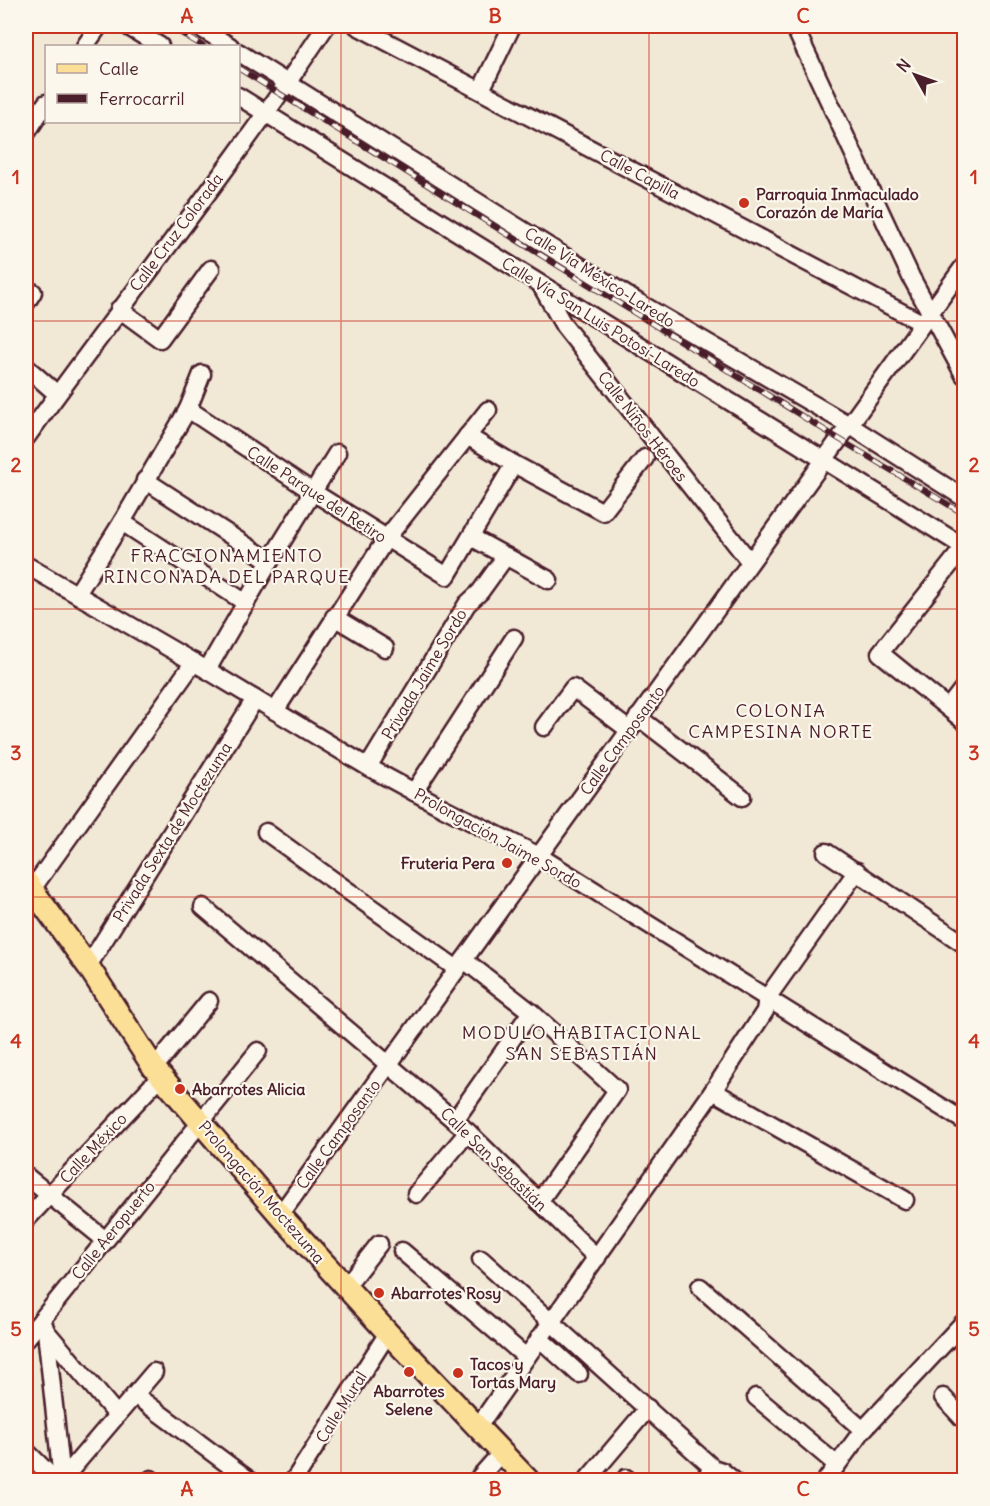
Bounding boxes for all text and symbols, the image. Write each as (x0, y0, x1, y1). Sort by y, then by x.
text: A (181, 3, 194, 28)
text: B (488, 3, 502, 28)
text: C (796, 3, 810, 28)
legend (45, 45, 240, 123)
north arrow (885, 45, 945, 105)
text: N (892, 55, 915, 76)
text: Calle (99, 57, 139, 80)
text: Ferrocarril (99, 87, 185, 110)
street label: Calle Capilla (597, 145, 683, 203)
text: 1 (12, 164, 20, 189)
text: 1 (970, 164, 978, 189)
street label: Calle Cruz Colorada (125, 169, 227, 295)
place label: Parroquia Inmaculado Corazón de María (756, 184, 919, 222)
marker: Parroquia Inmaculado Corazón de María (737, 196, 751, 210)
street label: Calle Vía México-Laredo (521, 223, 679, 331)
street label: Calle Vía San Luis Potosí-Laredo (498, 252, 704, 392)
street label: Calle Niños Héroes (594, 367, 692, 485)
street label: Calle Parque del Retiro (243, 441, 391, 547)
text: 2 (11, 452, 22, 477)
text: 2 (969, 452, 980, 477)
district label: FRACCIONAMIENTO RINCONADA DEL PARQUE (104, 544, 350, 588)
street label: Privada Jaime Sordo (377, 605, 471, 743)
street label: Calle Camposanto (575, 681, 669, 799)
district label: COLONIA CAMPESINA NORTE (688, 699, 874, 743)
street label: Privada Sexta de Moctezuma (108, 738, 236, 926)
text: 3 (10, 740, 22, 765)
text: 3 (968, 740, 980, 765)
street label: Prolongación Jaime Sordo (411, 784, 585, 892)
place label: Fruteria Pera (401, 853, 495, 873)
marker: Fruteria Pera (500, 856, 514, 870)
district label: MODULO HABITACIONAL SAN SEBASTIÁN (462, 1021, 702, 1065)
text: 4 (10, 1028, 22, 1053)
text: 4 (968, 1028, 980, 1053)
street label: Calle Camposanto (291, 1075, 385, 1193)
place label: Abarrotes Alicia (192, 1079, 305, 1099)
marker: Abarrotes Alicia (173, 1082, 187, 1096)
street label: Calle San Sebastián (437, 1103, 551, 1215)
street label: Calle México (55, 1109, 131, 1187)
street label: Prolongación Moctezuma (195, 1117, 329, 1267)
street label: Calle Aeropuerto (67, 1177, 159, 1283)
place label: Abarrotes Rosy (391, 1283, 501, 1304)
marker: Abarrotes Rosy (372, 1286, 386, 1300)
text: 5 (10, 1316, 22, 1341)
text: 5 (968, 1316, 980, 1341)
place label: Tacos y Tortas Mary (470, 1354, 556, 1393)
marker: Abarrotes Selene (402, 1365, 416, 1379)
marker: Tacos y Tortas Mary (451, 1366, 465, 1380)
street label: Calle Mural (311, 1368, 371, 1446)
place label: Abarrotes Selene (373, 1381, 445, 1419)
text: A (181, 1476, 194, 1501)
text: B (488, 1476, 502, 1501)
text: C (796, 1476, 810, 1501)

